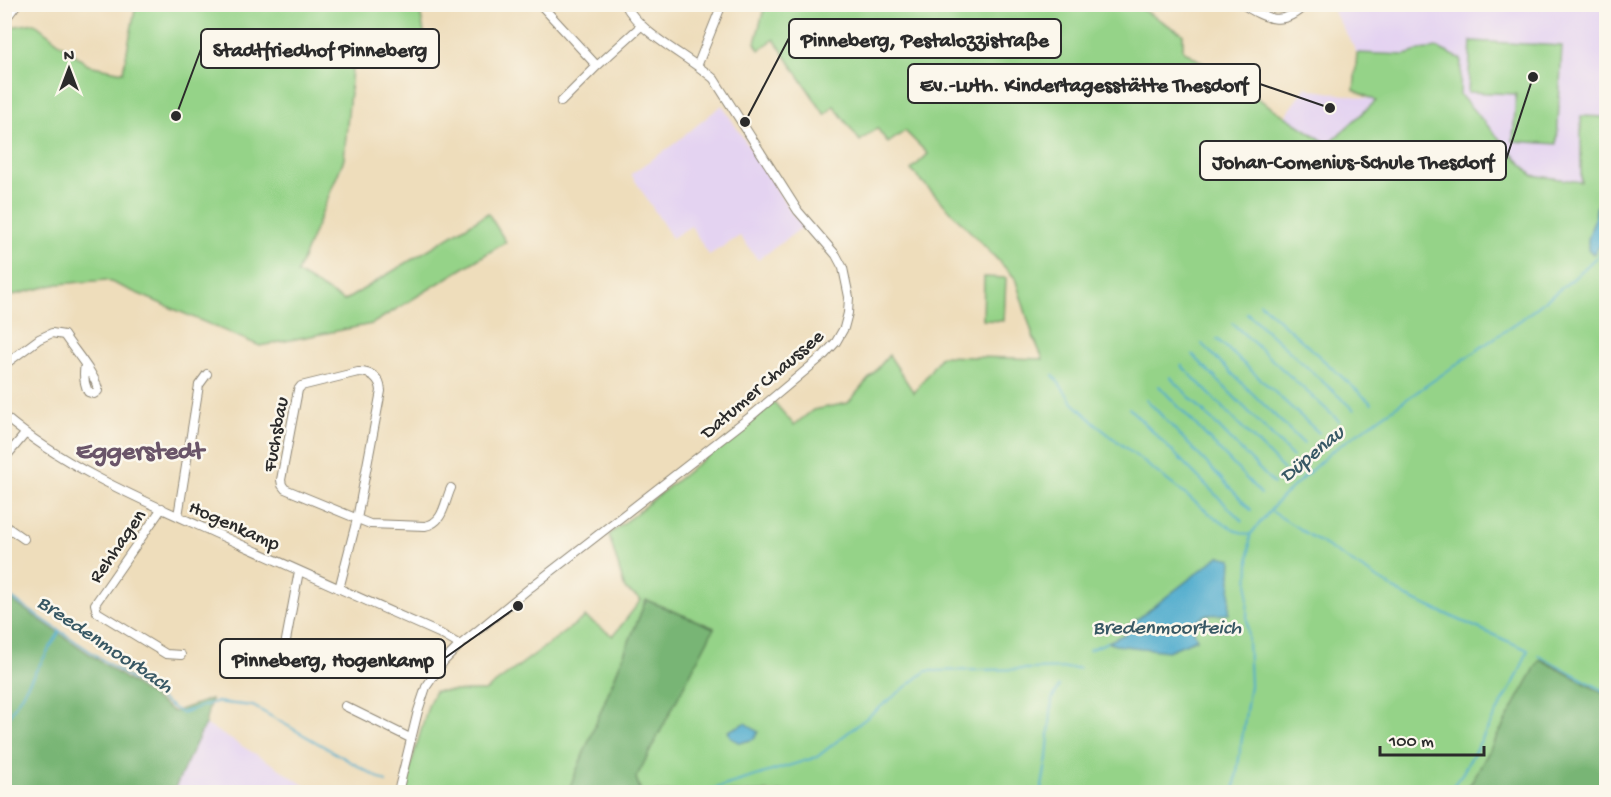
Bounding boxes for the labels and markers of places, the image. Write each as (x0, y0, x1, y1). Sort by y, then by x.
callout: Pinneberg, Pestalozzistraße (789, 19, 1061, 58)
callout: Stadtfriedhof Pinneberg (201, 29, 439, 68)
callout: Ev.-Luth. Kindertagesstätte Thesdorf (908, 64, 1260, 103)
callout: Johan-Comenius-Schule Thesdorf (1200, 141, 1506, 180)
callout: Pinneberg, Hogenkamp (220, 639, 445, 678)

